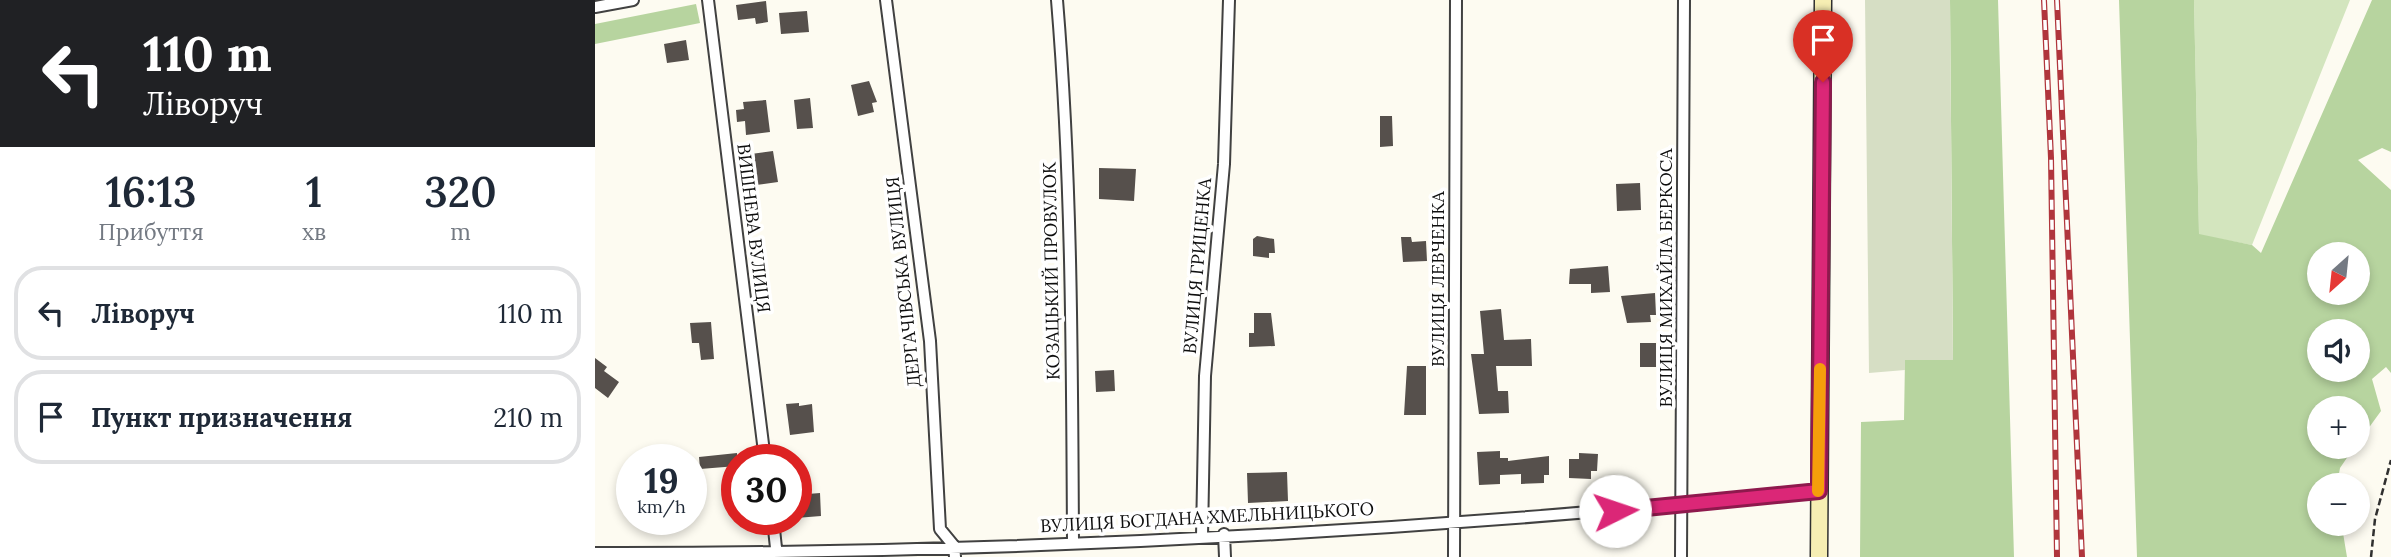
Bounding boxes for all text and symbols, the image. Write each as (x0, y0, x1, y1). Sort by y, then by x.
pin (1793, 10, 1853, 82)
icon: arrive (1804, 21, 1842, 59)
text: 110 m (143, 22, 272, 84)
icon: left (28, 28, 119, 119)
text: Ліворуч (143, 83, 263, 124)
street label: ВИШНЕВА ВУЛИЦЯ (732, 142, 776, 314)
street label: ВУЛИЦЯ МИХАЙЛА БЕРКОСА (1654, 148, 1677, 407)
street label: КОЗАЦЬКИЙ ПРОВУЛОК (1038, 161, 1064, 380)
text: 16:13 (105, 165, 197, 219)
text: 1 (306, 165, 322, 219)
text: 320 (424, 165, 497, 219)
street label: ДЕРГАЧІВСЬКА ВУЛИЦЯ (880, 175, 926, 389)
street label: ВУЛИЦЯ ГРИЦЕНКА (1178, 176, 1216, 355)
street label: ВУЛИЦЯ ЛЕВЧЕНКА (1426, 190, 1449, 367)
text: Прибуття (98, 217, 204, 246)
text: хв (302, 217, 326, 246)
text: m (450, 217, 471, 246)
north arrow (2307, 242, 2369, 304)
map controls (2307, 242, 2370, 536)
icon: left (32, 294, 70, 332)
text: Ліворуч (91, 297, 195, 330)
text: 110 m (498, 297, 563, 330)
button: sound (2307, 319, 2370, 382)
button: + (2307, 396, 2370, 459)
icon: arrive (32, 398, 70, 436)
text: Пункт призначення (91, 401, 352, 434)
text: 210 m (493, 401, 563, 434)
speed limit sign: 30 (721, 444, 812, 535)
text: 19 (644, 458, 679, 503)
button: − (2307, 473, 2370, 536)
position arrow (1578, 474, 1652, 548)
text: km/h (637, 495, 686, 518)
street label: ВУЛИЦЯ БОГДАНА ХМЕЛЬНИЦЬКОГО (1039, 497, 1375, 537)

